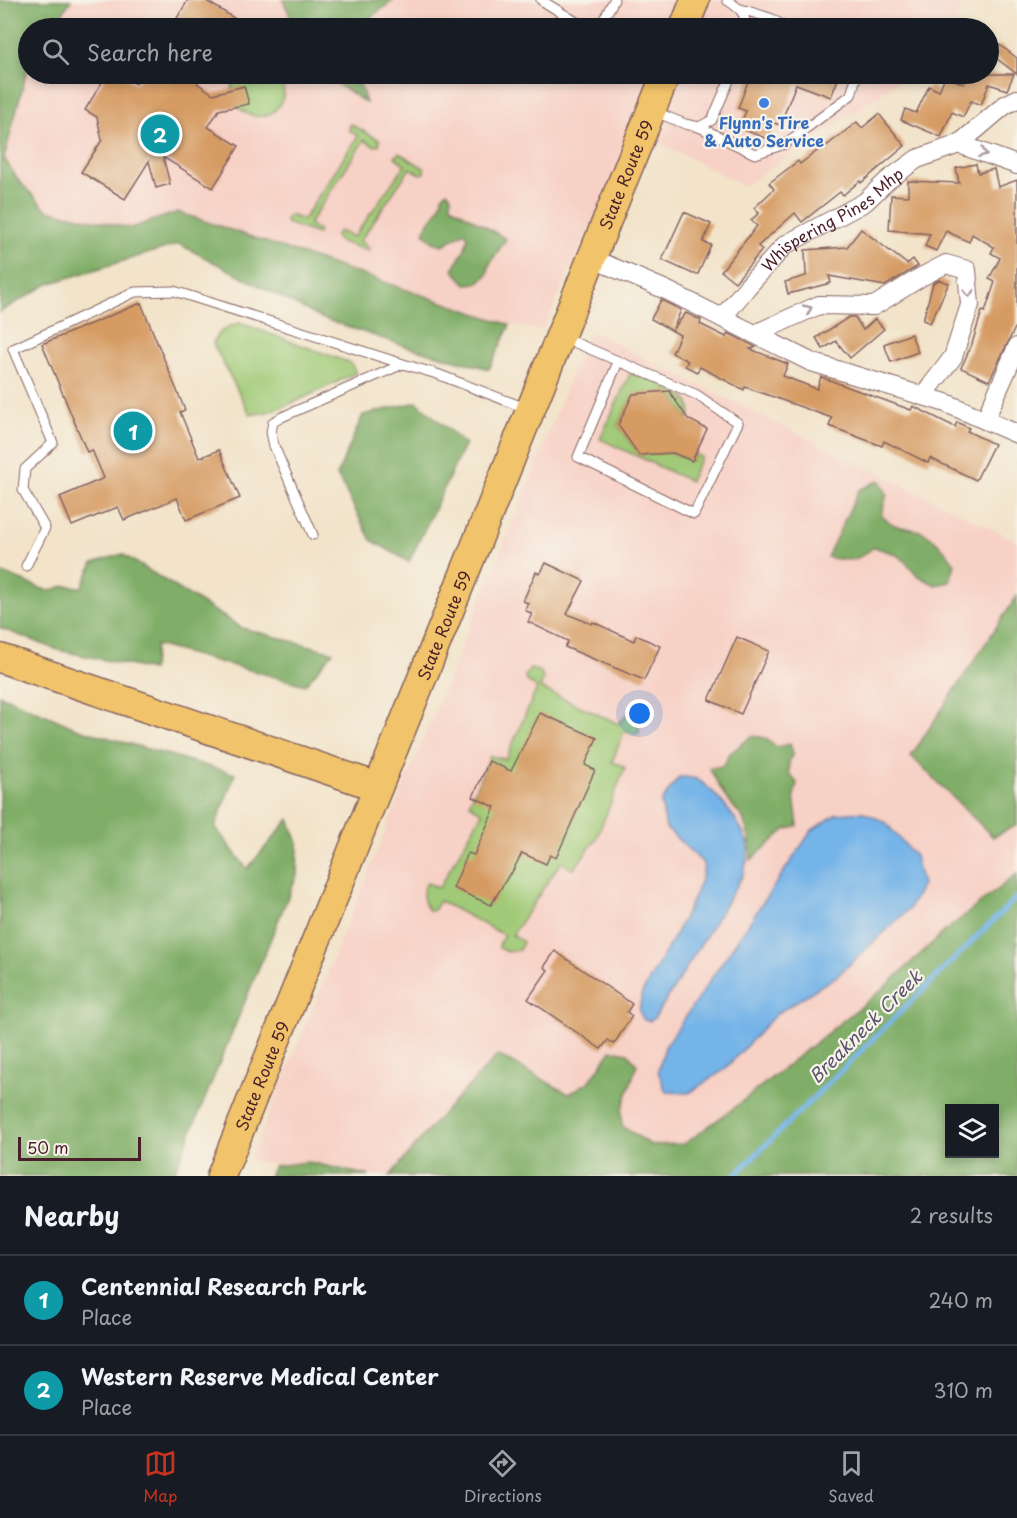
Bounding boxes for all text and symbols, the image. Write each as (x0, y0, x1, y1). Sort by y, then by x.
search box (18, 18, 999, 84)
icon: search (39, 35, 72, 68)
text: Search here (87, 35, 213, 68)
marker: Flynn's Tire & Auto Service (757, 96, 771, 110)
place label: Flynn's Tire & Auto Service (704, 110, 824, 152)
pin: 2 (140, 112, 180, 156)
street label: State Route 59 (593, 116, 658, 233)
one-way arrow (977, 146, 988, 159)
street label: Whispering Pines Mhp (755, 161, 908, 276)
one-way arrow (962, 289, 975, 298)
one-way arrow (802, 305, 813, 317)
pin: 1 (114, 408, 152, 454)
street label: State Route 59 (411, 567, 476, 684)
your location (625, 699, 654, 728)
water label: Breakneck Creek (802, 963, 928, 1089)
street label: State Route 59 (229, 1017, 294, 1134)
map controls (945, 1104, 999, 1158)
button: layers (945, 1104, 999, 1158)
scale bar (18, 1134, 141, 1162)
text: 50 m (27, 1135, 68, 1159)
text: Nearby (24, 1196, 119, 1235)
text: 2 results (910, 1200, 993, 1230)
text: Centennial Research Park (81, 1269, 367, 1302)
text: 1 (39, 1285, 48, 1315)
text: 240 m (928, 1285, 993, 1315)
text: Place (81, 1302, 132, 1332)
text: Western Reserve Medical Center (81, 1359, 439, 1392)
text: 2 (36, 1375, 51, 1405)
text: 310 m (933, 1375, 993, 1405)
text: Place (81, 1392, 132, 1422)
tab: Map (143, 1447, 177, 1507)
tab: Directions (464, 1447, 542, 1507)
tab: Saved (828, 1447, 874, 1507)

